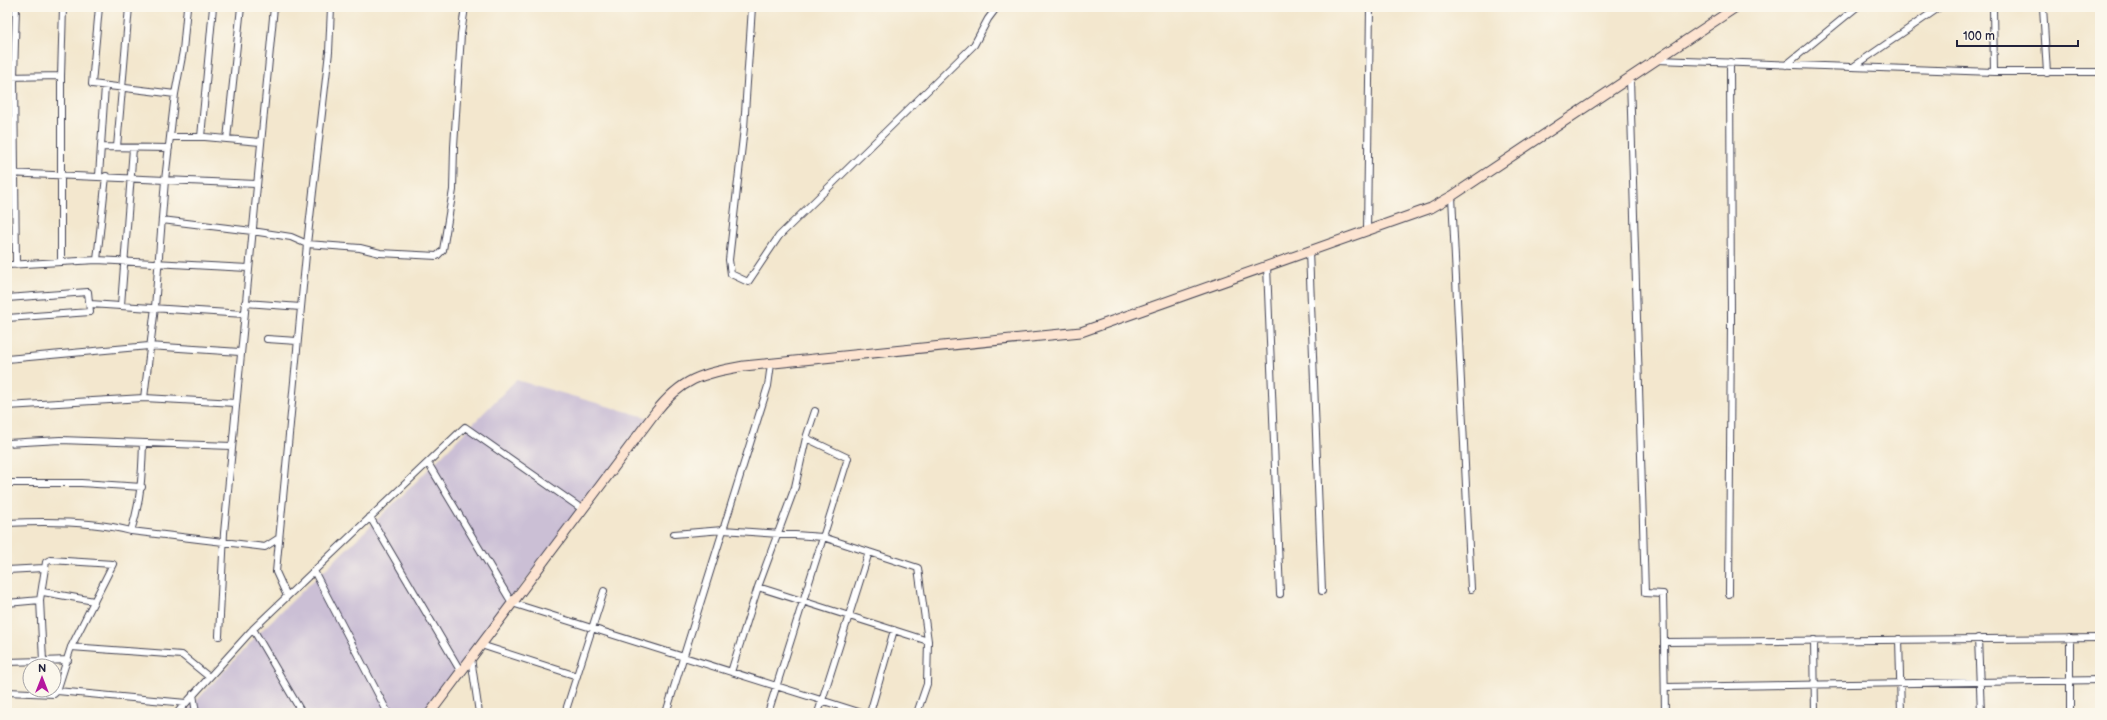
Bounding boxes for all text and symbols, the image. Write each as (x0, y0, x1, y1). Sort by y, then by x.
scale bar (1957, 22, 2078, 48)
text: 100 m (1963, 29, 1995, 44)
north arrow (22, 658, 62, 698)
text: N (38, 662, 46, 675)

